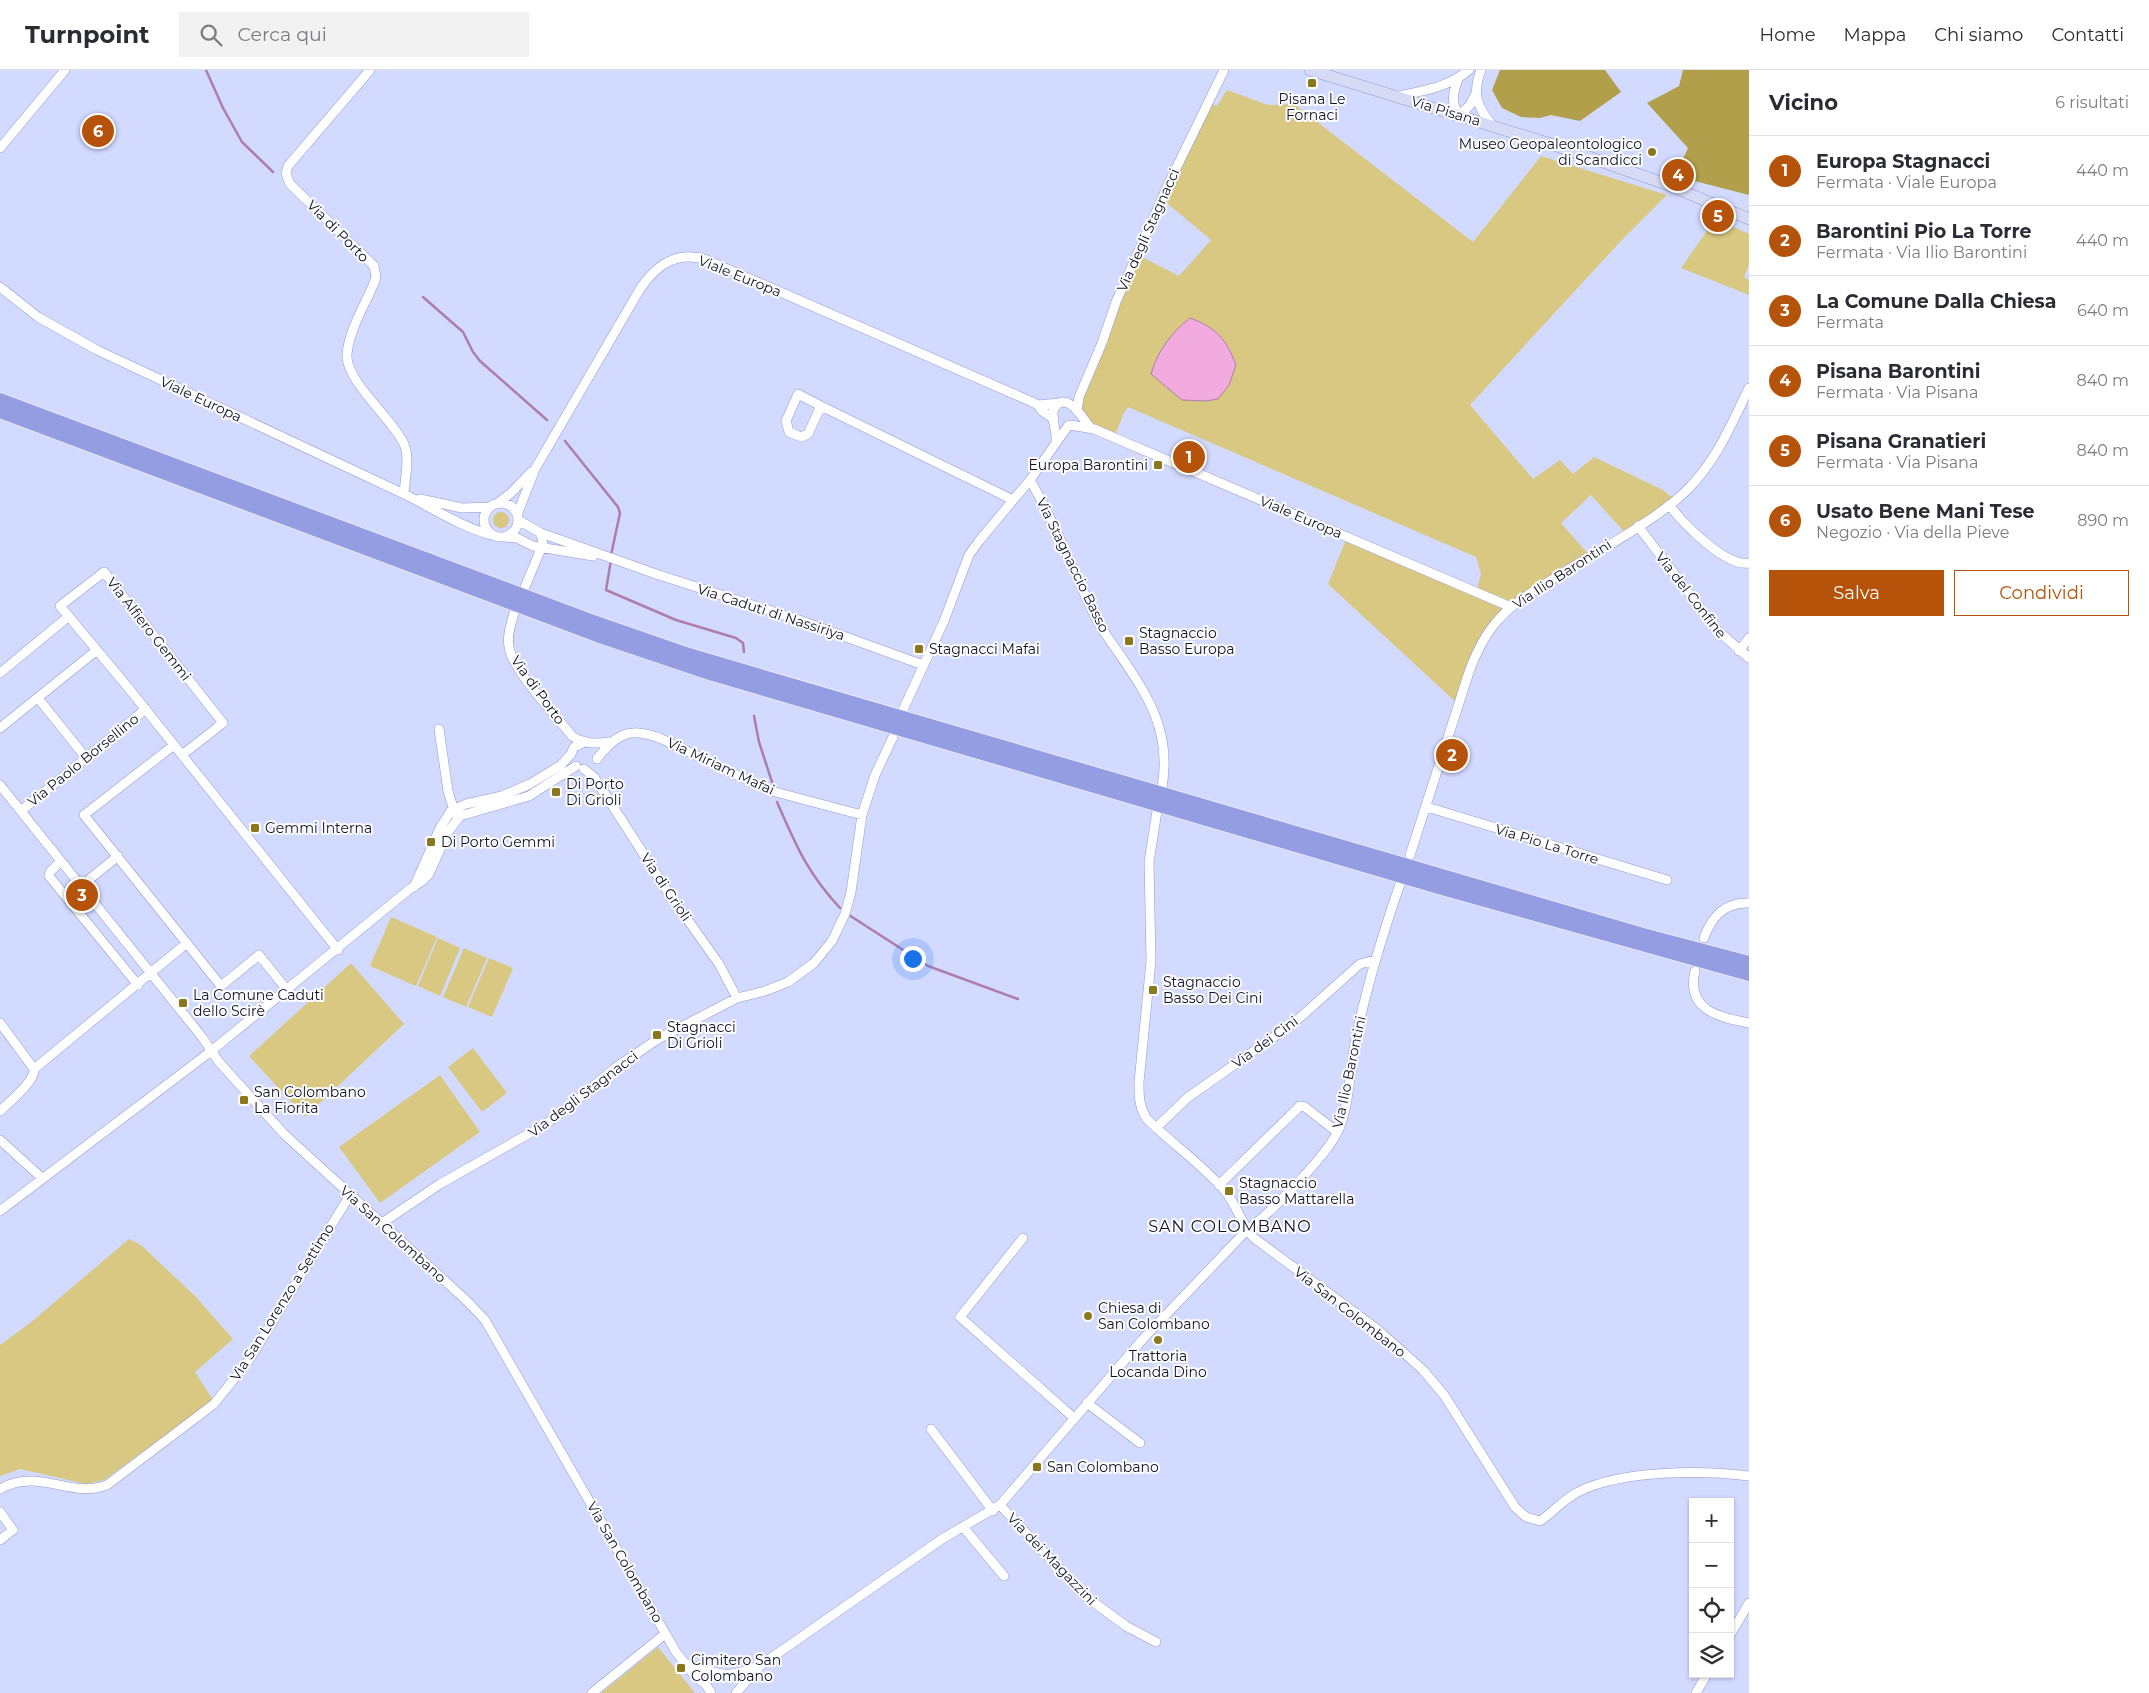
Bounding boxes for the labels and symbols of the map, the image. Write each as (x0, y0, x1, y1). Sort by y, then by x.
marker: Pisana Le Fornaci (1306, 77, 1318, 89)
place label: Pisana Le Fornaci (1279, 90, 1345, 124)
street label: Via Pisana (1409, 92, 1483, 130)
pin: 6 (82, 112, 114, 150)
place label: Museo Geopaleontologico di Scandicci (1459, 135, 1642, 169)
marker: Museo Geopaleontologico di Scandicci (1646, 146, 1658, 158)
pin: 4 (1662, 156, 1694, 194)
street label: Via degli Stagnacci (1113, 166, 1183, 294)
street label: Via di Porto (303, 196, 373, 266)
pin: 5 (1702, 197, 1734, 235)
street label: Viale Europa (696, 251, 784, 301)
street label: Viale Europa (157, 372, 245, 426)
pin: 1 (1173, 438, 1205, 476)
place label: Europa Barontini (1029, 456, 1148, 474)
marker: Europa Barontini (1152, 459, 1164, 471)
street label: Viale Europa (1257, 492, 1345, 542)
street label: Via Stagnaccio Basso (1033, 495, 1114, 636)
street label: Via Ilio Barontini (1509, 535, 1615, 613)
street label: Via del Confine (1652, 548, 1730, 642)
street label: Via Alfiero Gemmi (103, 574, 195, 684)
street label: Via Caduti di Nassiriya (695, 580, 847, 644)
place label: Stagnaccio Basso Europa (1139, 624, 1235, 658)
marker: Stagnaccio Basso Europa (1123, 635, 1135, 647)
place label: Stagnacci Mafai (929, 640, 1040, 658)
marker: Stagnacci Mafai (913, 643, 925, 655)
street label: Via di Porto (507, 652, 569, 728)
street label: Via Paolo Borsellino (24, 709, 142, 810)
street label: Via Miriam Mafai (664, 733, 778, 799)
pin: 2 (1436, 736, 1468, 774)
place label: Di Porto Di Grioli (566, 775, 624, 809)
marker: Di Porto Di Grioli (550, 786, 562, 798)
place label: Gemmi Interna (265, 819, 372, 837)
street label: Via Pio La Torre (1493, 820, 1601, 868)
marker: Gemmi Interna (249, 822, 261, 834)
place label: Di Porto Gemmi (441, 833, 555, 851)
marker: Di Porto Gemmi (425, 836, 437, 848)
street label: Via di Grioli (637, 849, 695, 925)
pin: 3 (66, 876, 98, 914)
your location (900, 946, 926, 972)
place label: Stagnaccio Basso Dei Cini (1163, 973, 1262, 1007)
marker: Stagnaccio Basso Dei Cini (1147, 984, 1159, 996)
place label: La Comune Caduti dello Scirè (193, 986, 324, 1020)
marker: La Comune Caduti dello Scirè (177, 997, 189, 1009)
street label: Via dei Cini (1228, 1012, 1302, 1072)
street label: Via Ilio Barontini (1328, 1014, 1370, 1130)
place label: Stagnacci Di Grioli (667, 1018, 736, 1052)
marker: Stagnacci Di Grioli (651, 1029, 663, 1041)
street label: Via degli Stagnacci (525, 1047, 641, 1141)
place label: San Colombano La Fiorita (254, 1083, 366, 1117)
marker: San Colombano La Fiorita (238, 1094, 250, 1106)
place label: Stagnaccio Basso Mattarella (1239, 1174, 1354, 1208)
street label: Via San Colombano (336, 1181, 450, 1287)
marker: Stagnaccio Basso Mattarella (1223, 1185, 1235, 1197)
district label: SAN COLOMBANO (1148, 1217, 1312, 1236)
street label: Via San Lorenzo a Settimo (226, 1220, 338, 1384)
street label: Via San Colombano (1290, 1263, 1410, 1361)
place label: Chiesa di San Colombano (1098, 1299, 1210, 1333)
marker: Chiesa di San Colombano (1082, 1310, 1094, 1322)
marker: Trattoria Locanda Dino (1152, 1334, 1164, 1346)
place label: Trattoria Locanda Dino (1109, 1347, 1207, 1381)
place label: San Colombano (1047, 1458, 1159, 1476)
marker: San Colombano (1031, 1461, 1043, 1473)
street label: Via San Colombano (583, 1498, 667, 1626)
street label: Via dei Magazzini (1003, 1509, 1101, 1609)
place label: Cimitero San Colombano (691, 1651, 781, 1685)
marker: Cimitero San Colombano (675, 1662, 687, 1674)

